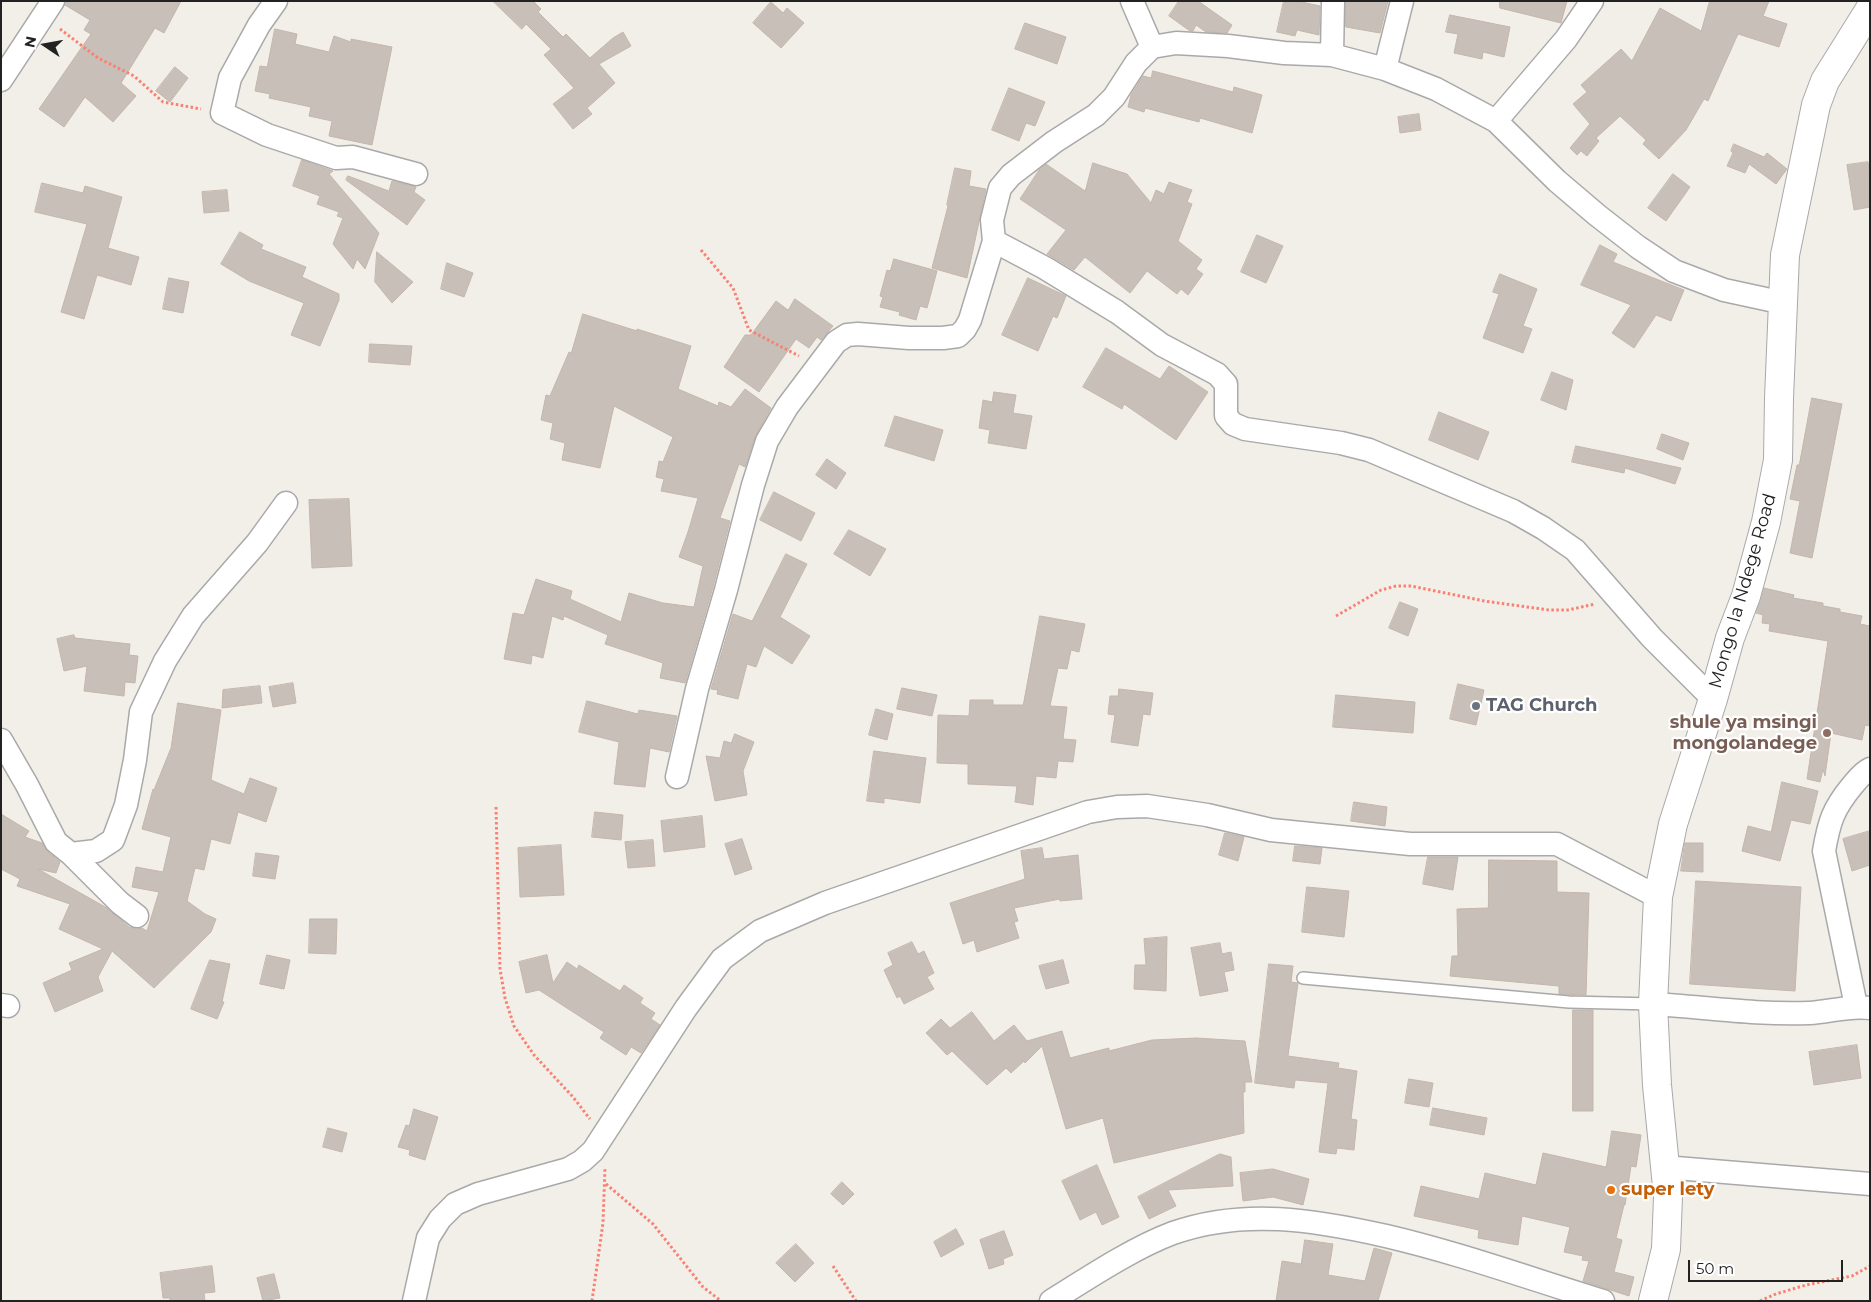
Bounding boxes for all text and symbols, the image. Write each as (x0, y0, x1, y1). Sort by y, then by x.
north arrow (20, 20, 70, 70)
text: N (20, 34, 40, 49)
street label: Mongo la Ndege Road (1705, 491, 1781, 691)
place label: TAG Church (1486, 695, 1598, 717)
marker: TAG Church (1470, 700, 1482, 712)
place label: shule ya msingi mongolandege (1670, 712, 1817, 754)
marker: shule ya msingi mongolandege (1821, 727, 1833, 739)
place label: super lety (1621, 1179, 1714, 1201)
marker: super lety (1605, 1184, 1617, 1196)
scale bar (1691, 1250, 1846, 1282)
text: 50 m (1696, 1259, 1734, 1278)

